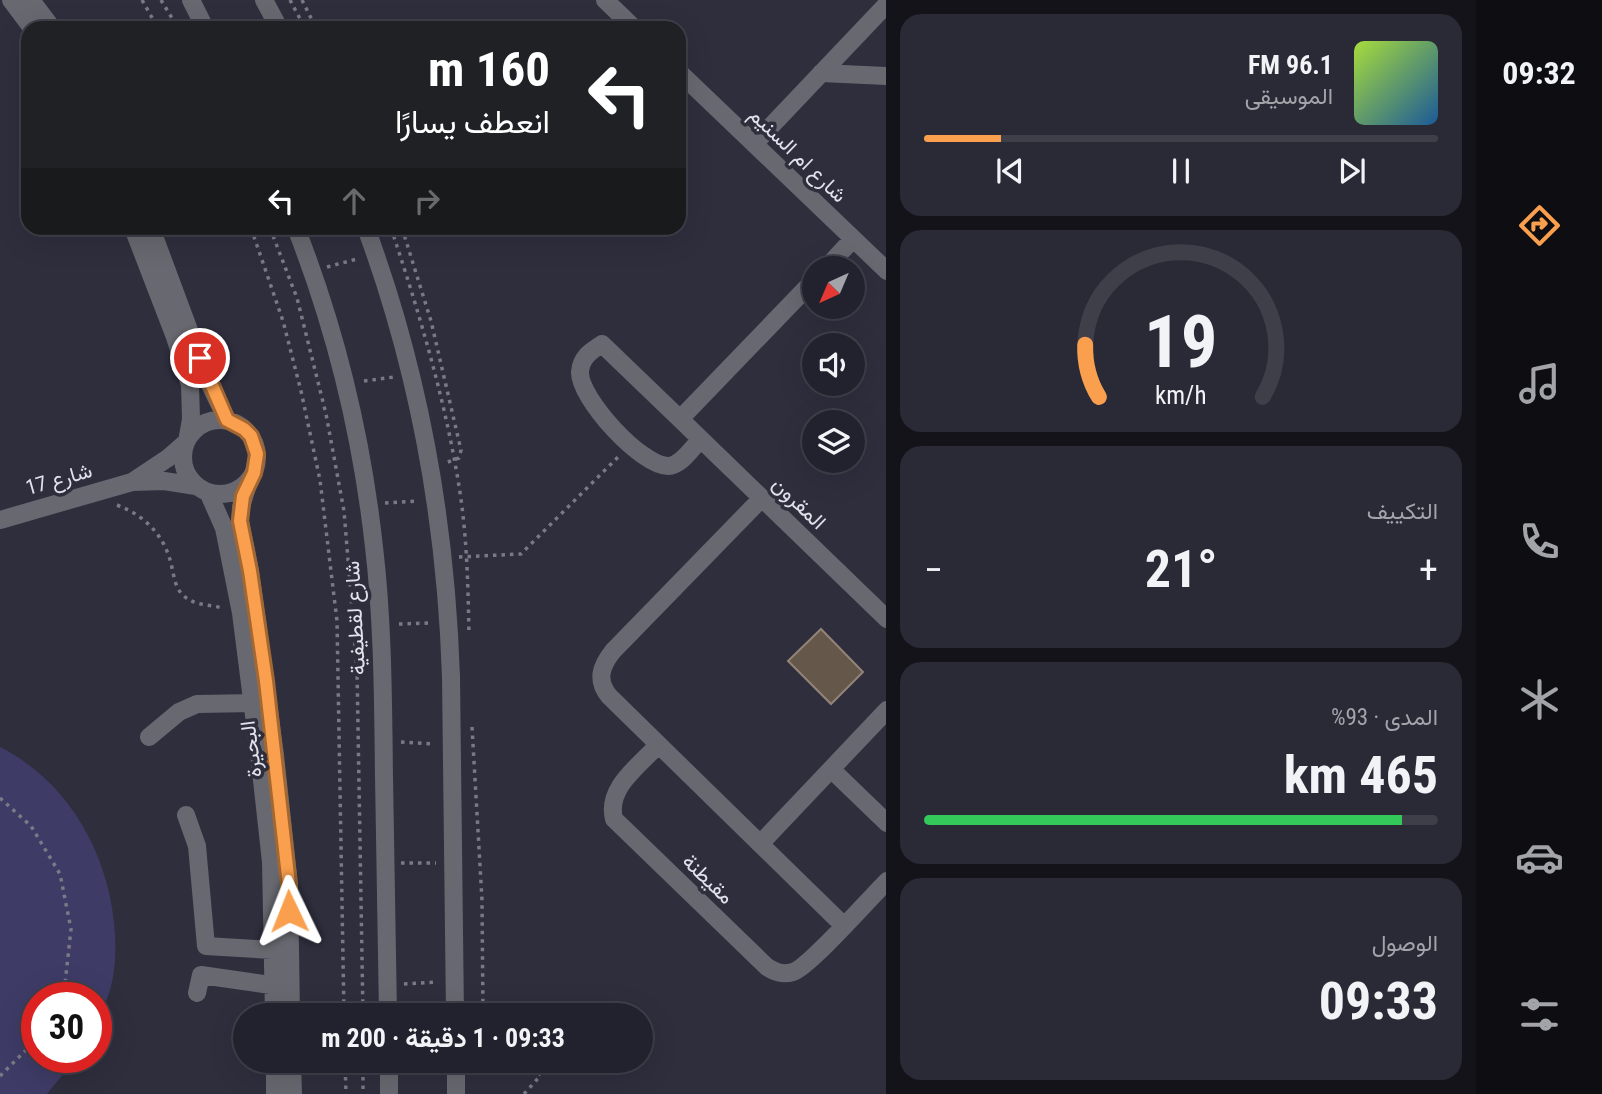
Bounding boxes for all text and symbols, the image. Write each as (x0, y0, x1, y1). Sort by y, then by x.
text: 160 m (428, 41, 550, 98)
icon: left (574, 49, 665, 140)
text: 96.1 FM (1248, 50, 1333, 80)
text: 09:32 (1502, 54, 1576, 92)
text: الموسيقى (1245, 83, 1333, 110)
text: انعطف يسارًا (395, 103, 550, 141)
street label: شارع ام السنيم (743, 103, 852, 209)
icon: previous (991, 152, 1029, 190)
icon: pause (1162, 152, 1200, 190)
icon: next (1333, 152, 1371, 190)
icon: left (262, 182, 300, 220)
icon: ahead (335, 182, 373, 220)
icon: right (408, 182, 446, 220)
icon: directions (1515, 201, 1564, 250)
north arrow (802, 256, 864, 318)
map controls (802, 256, 865, 473)
text: 19 (1144, 299, 1218, 385)
pin (170, 328, 230, 388)
button: sound (802, 333, 865, 396)
icon: arrive (181, 339, 219, 377)
icon: music (1515, 359, 1564, 408)
text: km/h (1155, 381, 1207, 410)
button: layers (802, 410, 865, 473)
street label: شارع 17 (23, 458, 95, 502)
street label: المقرون (767, 472, 831, 535)
text: التكييف (1367, 498, 1438, 525)
icon: phone (1515, 517, 1564, 566)
text: 21° (1145, 539, 1217, 600)
text: − (924, 548, 943, 592)
text: + (1419, 548, 1438, 592)
street label: شارع لقطيفية (340, 560, 372, 676)
icon: climate (1515, 675, 1564, 724)
text: المدى · 93% (1331, 704, 1438, 731)
street label: البحيرة (236, 719, 267, 779)
text: 465 km (1284, 745, 1438, 806)
icon: car (1515, 833, 1564, 882)
street label: مقيطنة (678, 849, 738, 909)
position arrow (252, 874, 326, 948)
text: الوصول (1372, 930, 1438, 957)
text: 09:33 (1319, 971, 1438, 1032)
speed limit sign: 30 (21, 982, 112, 1073)
icon: filters (1515, 990, 1564, 1039)
text: 09:33 · 1 دقيقة · 200 m (321, 1023, 565, 1053)

